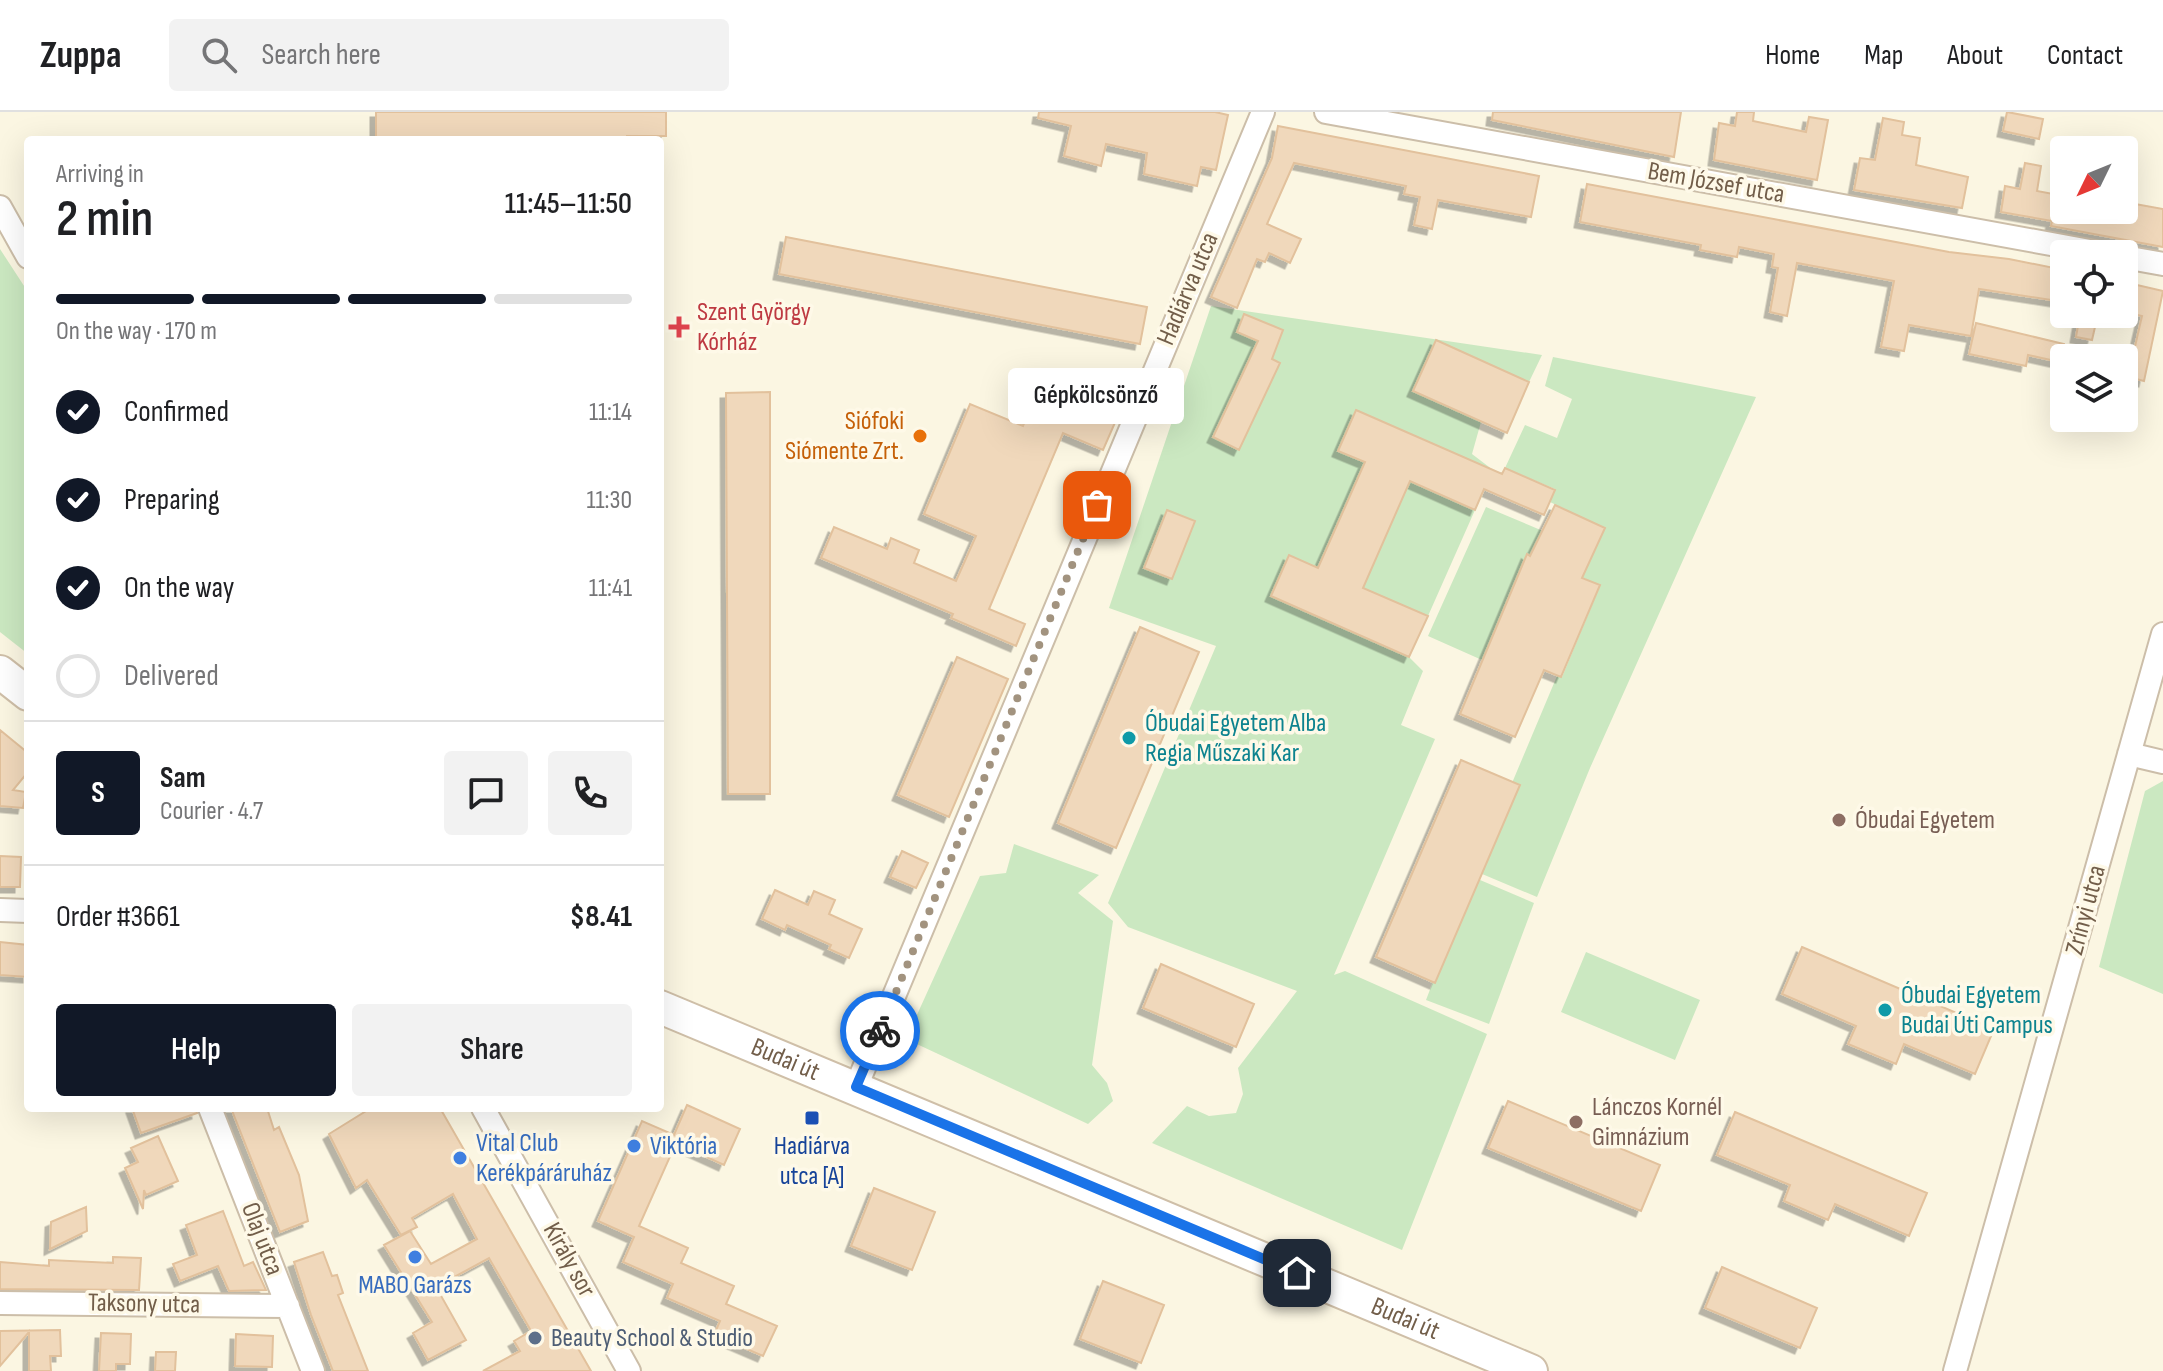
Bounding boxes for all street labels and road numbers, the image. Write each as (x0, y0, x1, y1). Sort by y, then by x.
street label: Bem József utca (1645, 156, 1787, 210)
street label: Hadiárva utca (1150, 228, 1226, 350)
street label: Zrínyi utca (2059, 862, 2113, 958)
street label: Budai út (747, 1031, 824, 1087)
street label: Olaj utca (234, 1198, 290, 1280)
street label: Király sor (536, 1217, 602, 1303)
street label: Taksony utca (88, 1288, 200, 1320)
street label: Budai út (1367, 1291, 1444, 1347)

